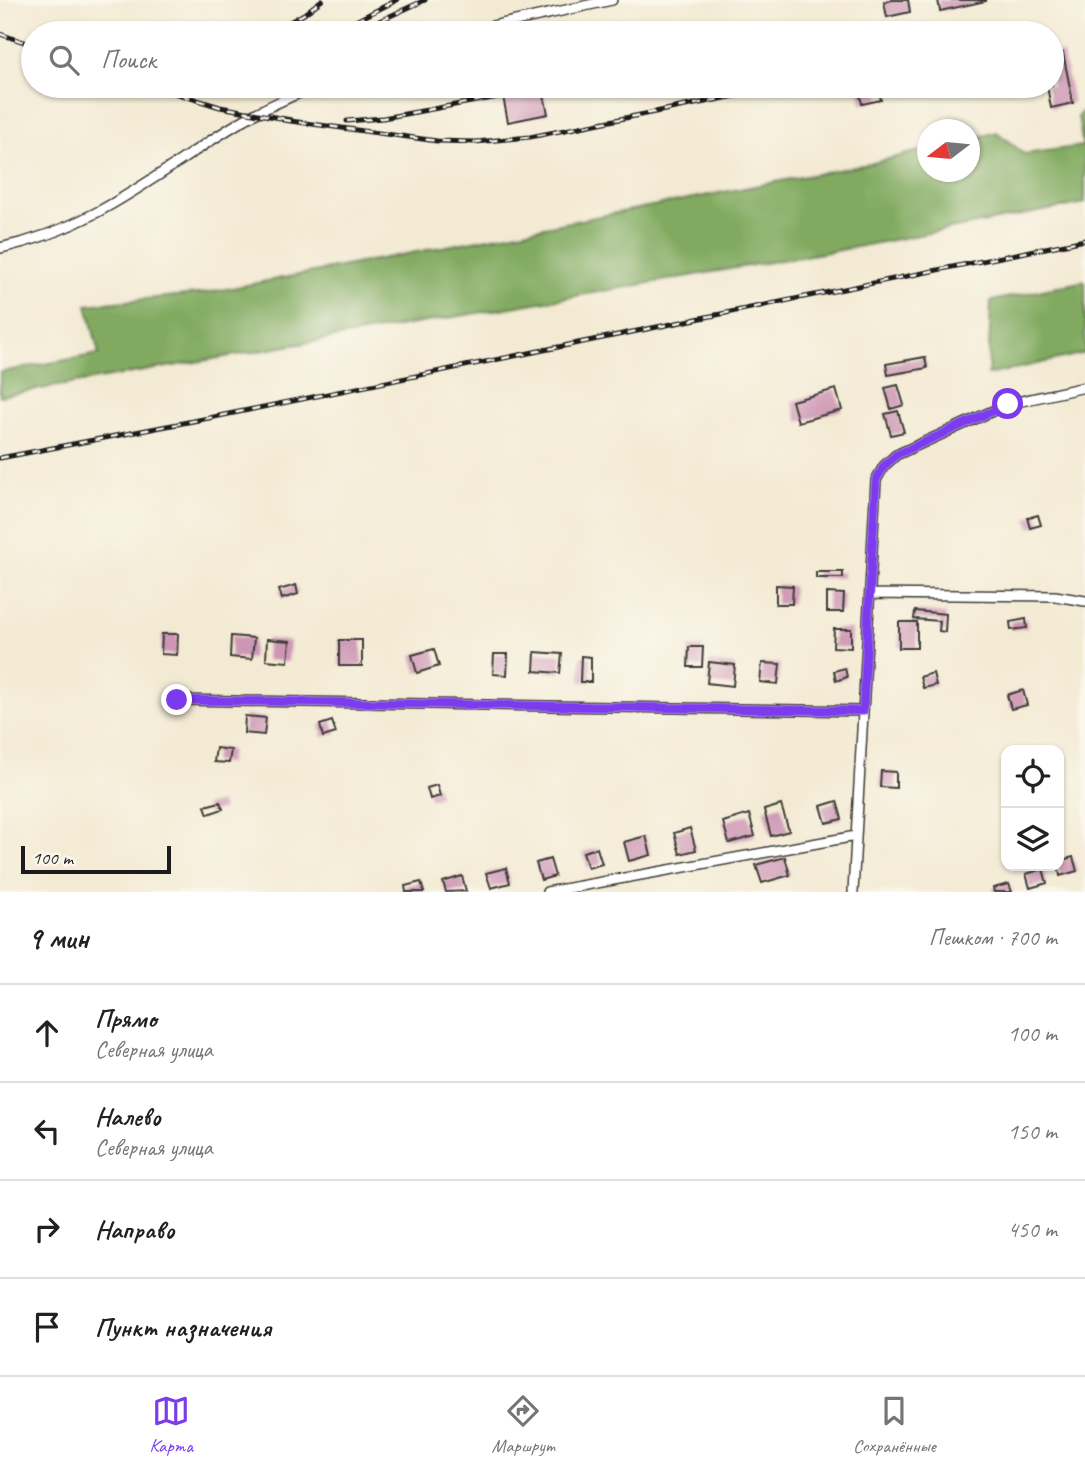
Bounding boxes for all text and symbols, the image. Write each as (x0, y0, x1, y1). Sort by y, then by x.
search box (21, 21, 1064, 98)
icon: search (45, 41, 83, 79)
text: Поиск (101, 43, 156, 76)
north arrow (917, 119, 980, 182)
route start (992, 388, 1023, 419)
route end (161, 684, 192, 715)
map controls (1001, 745, 1064, 871)
button: locate (1001, 745, 1064, 808)
button: layers (1001, 808, 1064, 871)
scale bar (21, 843, 172, 875)
text: 100 m (32, 846, 73, 870)
text: 9 мин (28, 919, 89, 957)
text: Пешком · 700 m (929, 923, 1057, 952)
text: Прямо (95, 1002, 157, 1035)
icon: ahead (28, 1014, 66, 1052)
text: 100 m (1008, 1019, 1057, 1048)
text: Северная улица (95, 1035, 213, 1064)
text: Налево (95, 1100, 161, 1133)
icon: left (28, 1112, 66, 1150)
text: 150 m (1008, 1117, 1057, 1146)
text: Северная улица (95, 1133, 213, 1162)
icon: right (28, 1210, 66, 1248)
text: Направо (95, 1213, 174, 1246)
text: 450 m (1008, 1215, 1057, 1244)
icon: arrive (28, 1308, 66, 1346)
text: Пункт назначения (95, 1311, 271, 1344)
tab: Карта (149, 1392, 193, 1458)
tab: Маршрут (492, 1392, 554, 1458)
tab: Сохранённые (853, 1392, 936, 1458)

